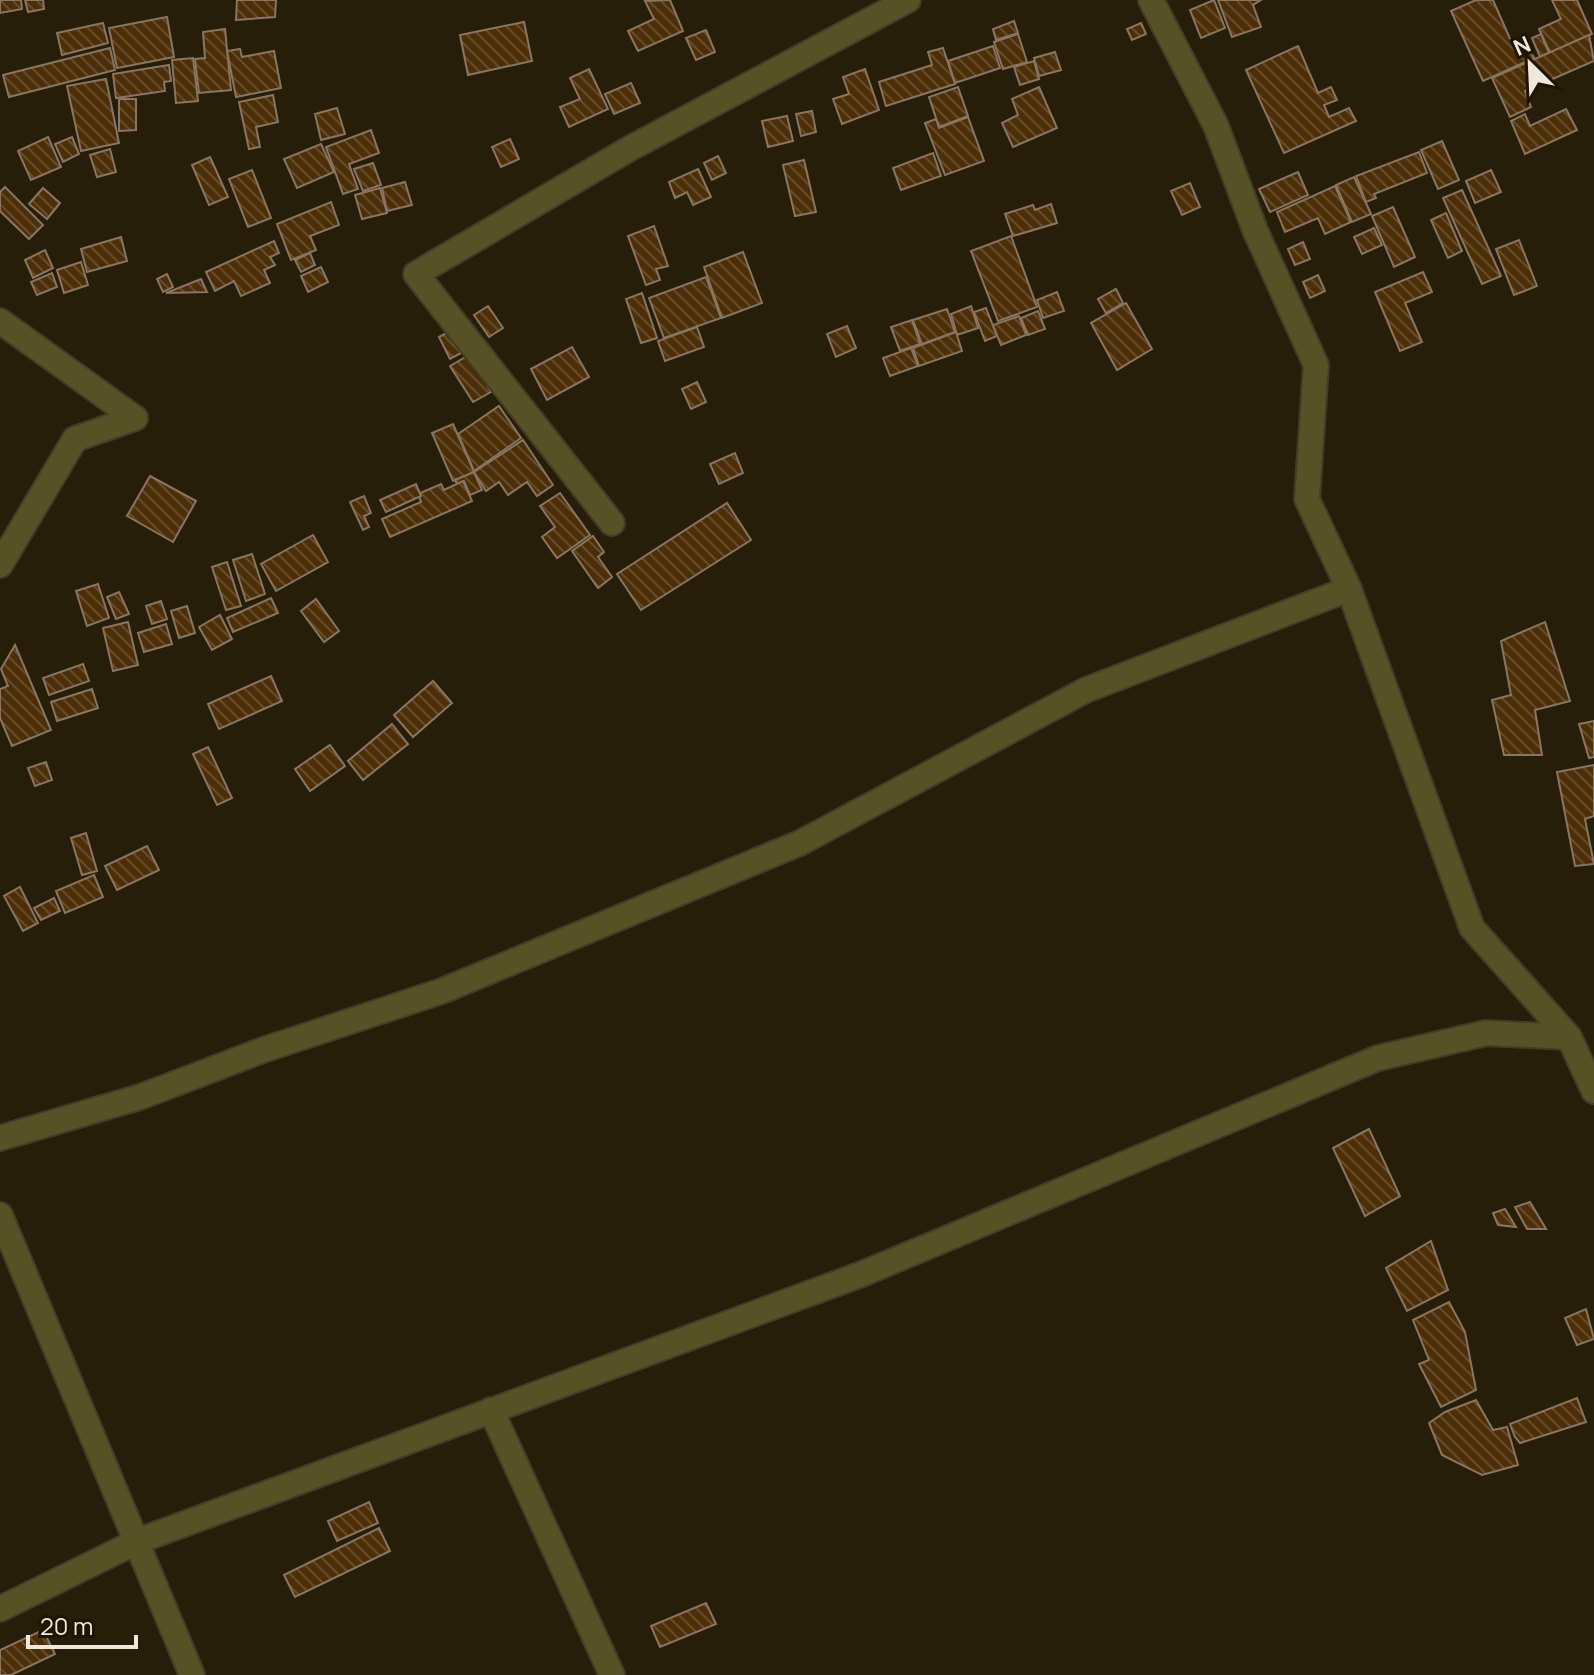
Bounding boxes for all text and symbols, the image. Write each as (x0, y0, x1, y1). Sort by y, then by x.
north arrow (1490, 24, 1570, 104)
text: N (1509, 29, 1535, 63)
scale bar (28, 1599, 136, 1649)
text: 20 m (40, 1609, 93, 1642)

